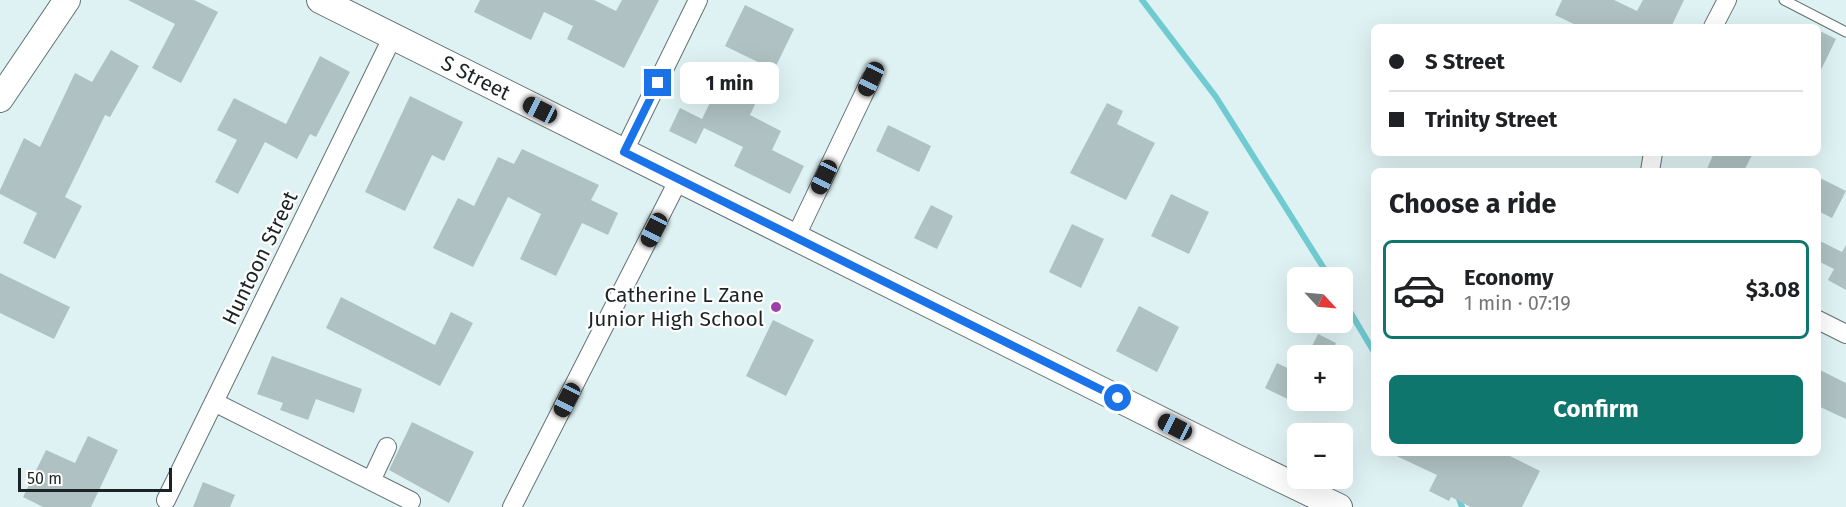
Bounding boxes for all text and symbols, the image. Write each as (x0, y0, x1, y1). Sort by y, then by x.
text: S Street (1425, 48, 1505, 75)
street label: S Street (437, 50, 515, 106)
car (855, 59, 887, 99)
callout: 1 min (679, 62, 778, 104)
route end (644, 69, 671, 96)
text: 1 min (705, 71, 754, 95)
car (520, 94, 560, 126)
text: Trinity Street (1425, 106, 1557, 133)
car (808, 157, 840, 197)
street label: Huntoon Street (216, 187, 304, 329)
text: Choose a ride (1389, 188, 1556, 220)
car (638, 210, 670, 250)
icon: car (1392, 263, 1446, 317)
text: Economy (1464, 264, 1553, 291)
north arrow (1287, 267, 1353, 333)
map controls (1287, 267, 1353, 489)
text: $3.08 (1746, 276, 1800, 303)
place label: Catherine L Zane Junior High School (588, 282, 764, 332)
text: 1 min · 07:19 (1464, 291, 1571, 315)
marker: Catherine L Zane Junior High School (769, 300, 783, 314)
button: + (1287, 345, 1353, 411)
button: Confirm (1389, 375, 1803, 444)
car (551, 380, 583, 420)
route start (1104, 384, 1131, 411)
car (1155, 411, 1195, 443)
button: − (1287, 423, 1353, 489)
scale bar (18, 465, 172, 492)
text: 50 m (27, 469, 62, 488)

